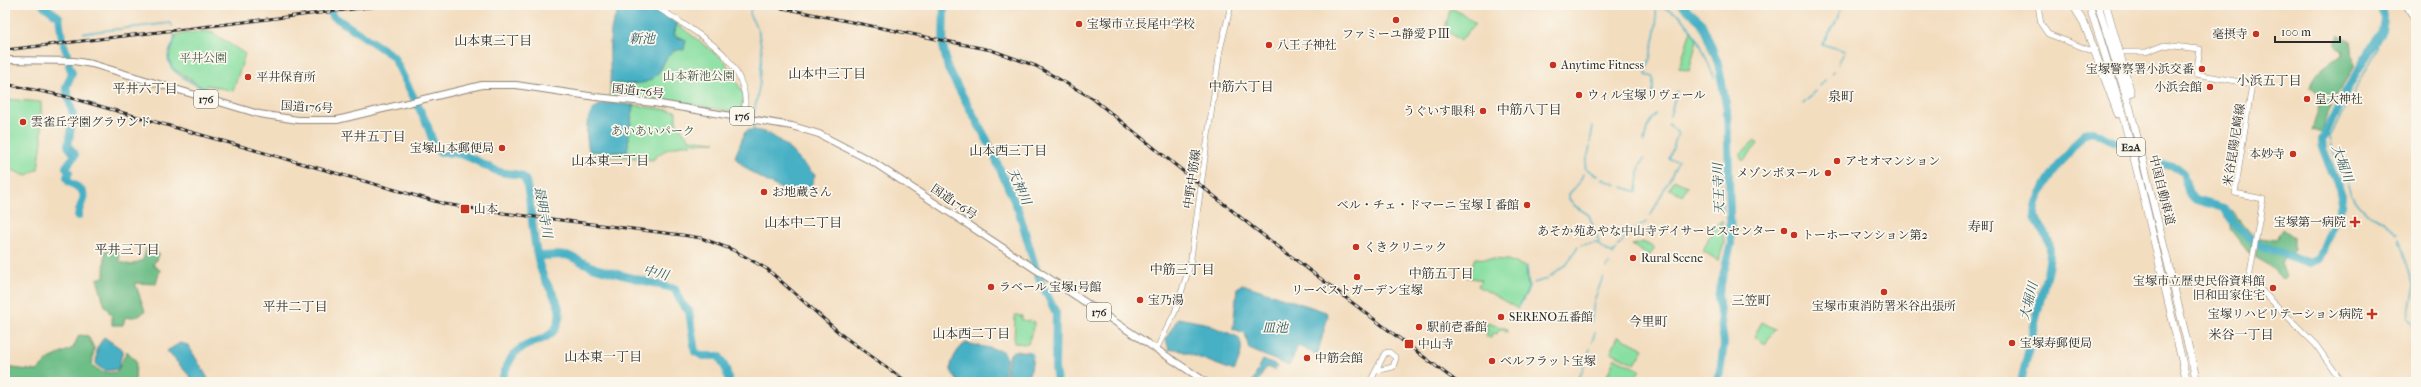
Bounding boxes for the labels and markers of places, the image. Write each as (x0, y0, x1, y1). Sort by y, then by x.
marker: ファミーユ静愛ＰⅢ (1391, 15, 1401, 25)
place label: 宝塚市立長尾中学校 (1087, 17, 1195, 31)
marker: 宝塚市立長尾中学校 (1074, 19, 1084, 29)
place label: ファミーユ静愛ＰⅢ (1342, 27, 1450, 41)
place label: 毫摂寺 (2212, 27, 2248, 41)
marker: 毫摂寺 (2251, 29, 2261, 39)
place label: 八王子神社 (1277, 38, 1337, 52)
marker: 八王子神社 (1264, 40, 1274, 50)
place label: Anytime Fitness (1560, 58, 1644, 72)
marker: Anytime Fitness (1548, 60, 1558, 70)
place label: 宝塚警察署小浜交番 (2086, 62, 2194, 76)
marker: 宝塚警察署小浜交番 (2197, 64, 2207, 74)
place label: 平井保育所 (256, 70, 316, 84)
marker: 平井保育所 (243, 72, 253, 82)
place label: 小浜会館 (2154, 80, 2202, 94)
marker: 小浜会館 (2205, 82, 2215, 92)
place label: ウィル宝塚リヴェール (1587, 88, 1706, 102)
marker: ウィル宝塚リヴェール (1574, 90, 1584, 100)
place label: 皇大神社 (2315, 92, 2363, 106)
marker: 皇大神社 (2302, 94, 2312, 104)
place label: うぐいす眼科 (1403, 104, 1475, 118)
marker: うぐいす眼科 (1478, 106, 1488, 116)
place label: 雲雀丘学園グラウンド (31, 115, 151, 129)
marker: 雲雀丘学園グラウンド (18, 117, 28, 127)
place label: 宝塚山本郵便局 (410, 141, 494, 155)
marker: 宝塚山本郵便局 (497, 143, 507, 153)
place label: 本妙寺 (2249, 147, 2285, 161)
marker: 本妙寺 (2288, 149, 2298, 159)
place label: アセオマンション (1845, 154, 1940, 168)
marker: アセオマンション (1832, 156, 1842, 166)
place label: メゾンボヌール (1737, 166, 1820, 180)
marker: メゾンボヌール (1823, 168, 1833, 178)
place label: お地蔵さん (772, 185, 832, 199)
marker: お地蔵さん (759, 187, 769, 197)
place label: ベル・チェ・ドマーニ 宝塚Ⅰ番館 (1337, 198, 1519, 212)
marker: ベル・チェ・ドマーニ 宝塚Ⅰ番館 (1522, 200, 1532, 210)
place label: 山本 (474, 202, 498, 216)
marker: 山本 (459, 203, 471, 215)
place label: 宝塚第一病院 (2274, 215, 2346, 229)
marker: 宝塚第一病院 (2349, 216, 2361, 228)
place label: あそか苑あやな中山寺デイサービスセンター (1537, 224, 1776, 238)
marker: あそか苑あやな中山寺デイサービスセンター (1779, 226, 1789, 236)
place label: トーホーマンション第2 (1802, 228, 1928, 242)
marker: トーホーマンション第2 (1789, 230, 1799, 240)
place label: くきクリニック (1364, 240, 1447, 254)
marker: くきクリニック (1351, 242, 1361, 252)
place label: Rural Scene (1641, 251, 1703, 265)
marker: Rural Scene (1628, 253, 1638, 263)
marker: リーベストガーデン宝塚 (1352, 272, 1362, 282)
place label: 宝塚市立歴史民俗資料館 旧和田家住宅 (2133, 274, 2265, 302)
place label: ラベール 宝塚1号館 (999, 280, 1102, 294)
marker: ラベール 宝塚1号館 (986, 282, 996, 292)
place label: リーベストガーデン宝塚 (1291, 283, 1423, 297)
marker: 宝塚市立歴史民俗資料館 旧和田家住宅 (2268, 283, 2278, 293)
marker: 宝塚市東消防署米谷出張所 (1879, 287, 1889, 297)
place label: 宝乃湯 (1148, 293, 1184, 307)
marker: 宝乃湯 (1135, 295, 1145, 305)
place label: 宝塚市東消防署米谷出張所 (1812, 299, 1956, 313)
place label: 宝塚リハビリテーション病院 (2208, 307, 2363, 321)
marker: 宝塚リハビリテーション病院 (2366, 308, 2378, 320)
place label: SERENO五番館 (1509, 310, 1593, 324)
marker: SERENO五番館 (1496, 312, 1506, 322)
place label: 駅前壱番館 (1427, 320, 1487, 334)
marker: 駅前壱番館 (1414, 322, 1424, 332)
place label: 宝塚寿郵便局 (2020, 336, 2092, 350)
place label: 中山寺 (1418, 337, 1454, 351)
marker: 中山寺 (1403, 338, 1415, 350)
marker: 宝塚寿郵便局 (2007, 338, 2017, 348)
place label: 中筋会館 (1315, 351, 1363, 365)
marker: 中筋会館 (1302, 353, 1312, 363)
place label: ベルフラット宝塚 (1500, 354, 1596, 368)
marker: ベルフラット宝塚 (1487, 356, 1497, 366)

